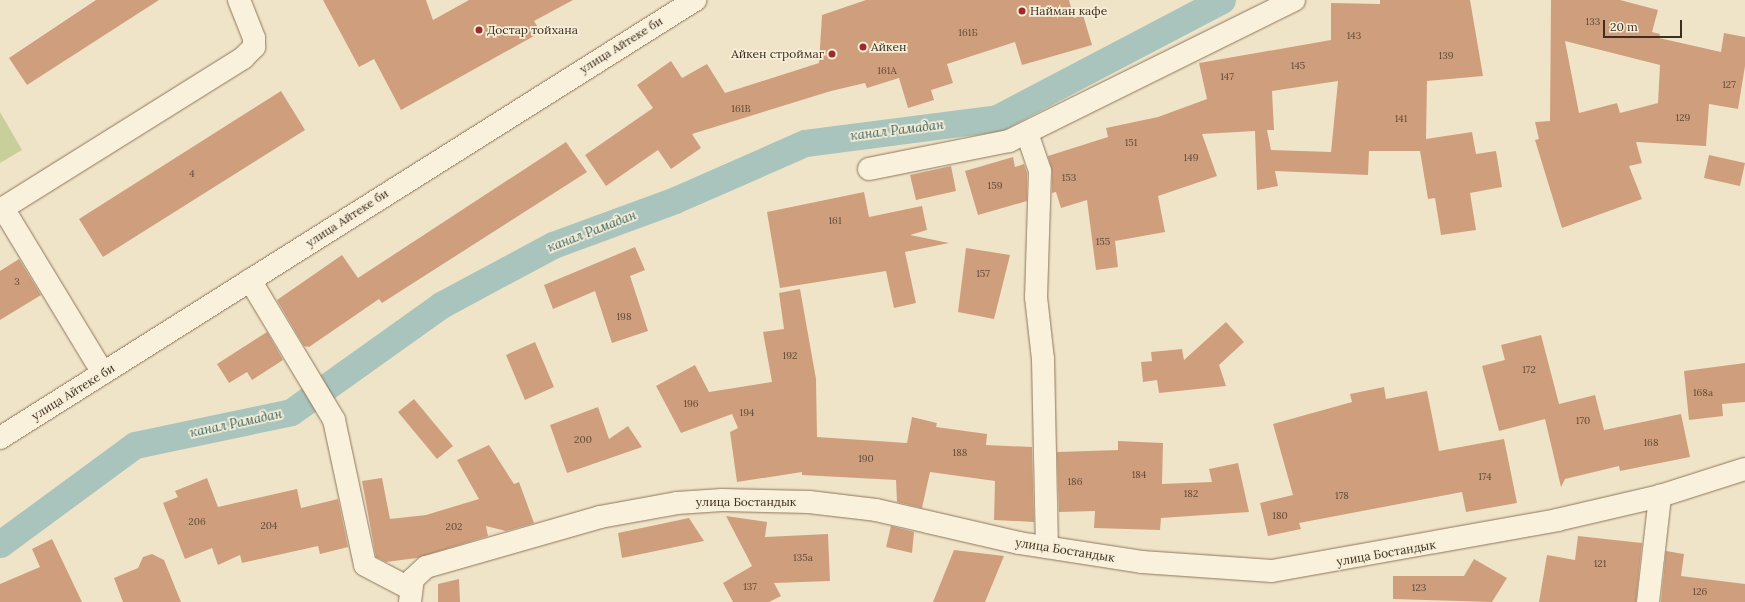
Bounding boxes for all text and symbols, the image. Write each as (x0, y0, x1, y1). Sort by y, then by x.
place label: Найман кафе (1030, 4, 1107, 18)
marker: Найман кафе (1017, 6, 1027, 16)
scale bar (1605, 12, 1684, 38)
street label: улица Айтеке би (577, 14, 665, 76)
house number: 133 (1586, 16, 1600, 28)
text: 20 m (1610, 19, 1638, 34)
place label: Достар тойхана (487, 23, 578, 37)
marker: Достар тойхана (474, 25, 484, 35)
house number: 161Б (958, 27, 978, 39)
house number: 143 (1347, 30, 1361, 42)
place label: Айкен (871, 40, 906, 54)
marker: Айкен (858, 42, 868, 52)
place label: Айкен строймаг (731, 47, 824, 61)
marker: Айкен строймаг (827, 49, 837, 59)
house number: 139 (1439, 50, 1453, 62)
house number: 145 (1291, 60, 1305, 72)
house number: 161А (877, 65, 897, 77)
house number: 147 (1220, 71, 1234, 83)
house number: 127 (1722, 79, 1736, 91)
house number: 161В (731, 103, 751, 115)
house number: 129 (1676, 112, 1690, 124)
house number: 141 (1395, 113, 1407, 125)
water label: канал Рамадан (849, 118, 945, 144)
house number: 151 (1125, 137, 1137, 149)
house number: 149 (1184, 152, 1198, 164)
house number: 4 (189, 168, 195, 180)
house number: 153 (1062, 172, 1076, 184)
house number: 159 (988, 180, 1002, 192)
street label: улица Айтеке би (303, 186, 391, 250)
water label: канал Рамадан (545, 208, 639, 256)
house number: 161 (828, 215, 842, 227)
house number: 155 (1096, 236, 1110, 248)
house number: 157 (976, 268, 990, 280)
house number: 3 (14, 276, 20, 288)
house number: 198 (616, 311, 632, 323)
house number: 192 (783, 350, 797, 362)
street label: улица Айтеке би (29, 361, 117, 423)
house number: 172 (1522, 364, 1536, 376)
house number: 168а (1693, 387, 1713, 399)
house number: 196 (683, 398, 699, 410)
water label: канал Рамадан (188, 407, 284, 441)
house number: 194 (740, 407, 754, 419)
house number: 170 (1576, 415, 1590, 427)
house number: 200 (574, 434, 592, 446)
house number: 168 (1643, 437, 1659, 449)
house number: 188 (953, 447, 967, 459)
house number: 190 (858, 453, 874, 465)
house number: 184 (1132, 469, 1146, 481)
house number: 174 (1478, 471, 1492, 483)
house number: 186 (1067, 476, 1083, 488)
house number: 182 (1184, 488, 1198, 500)
house number: 178 (1335, 490, 1349, 502)
street label: улица Бостандык (696, 495, 796, 509)
house number: 180 (1272, 510, 1288, 522)
house number: 206 (188, 516, 206, 528)
house number: 204 (261, 520, 277, 532)
house number: 202 (446, 521, 462, 533)
street label: улица Бостандык (1014, 535, 1116, 565)
street label: улица Бостандык (1335, 537, 1437, 569)
house number: 135а (793, 552, 813, 564)
house number: 121 (1594, 558, 1606, 570)
house number: 137 (743, 581, 757, 593)
house number: 123 (1412, 582, 1426, 594)
house number: 126 (1693, 586, 1707, 598)

